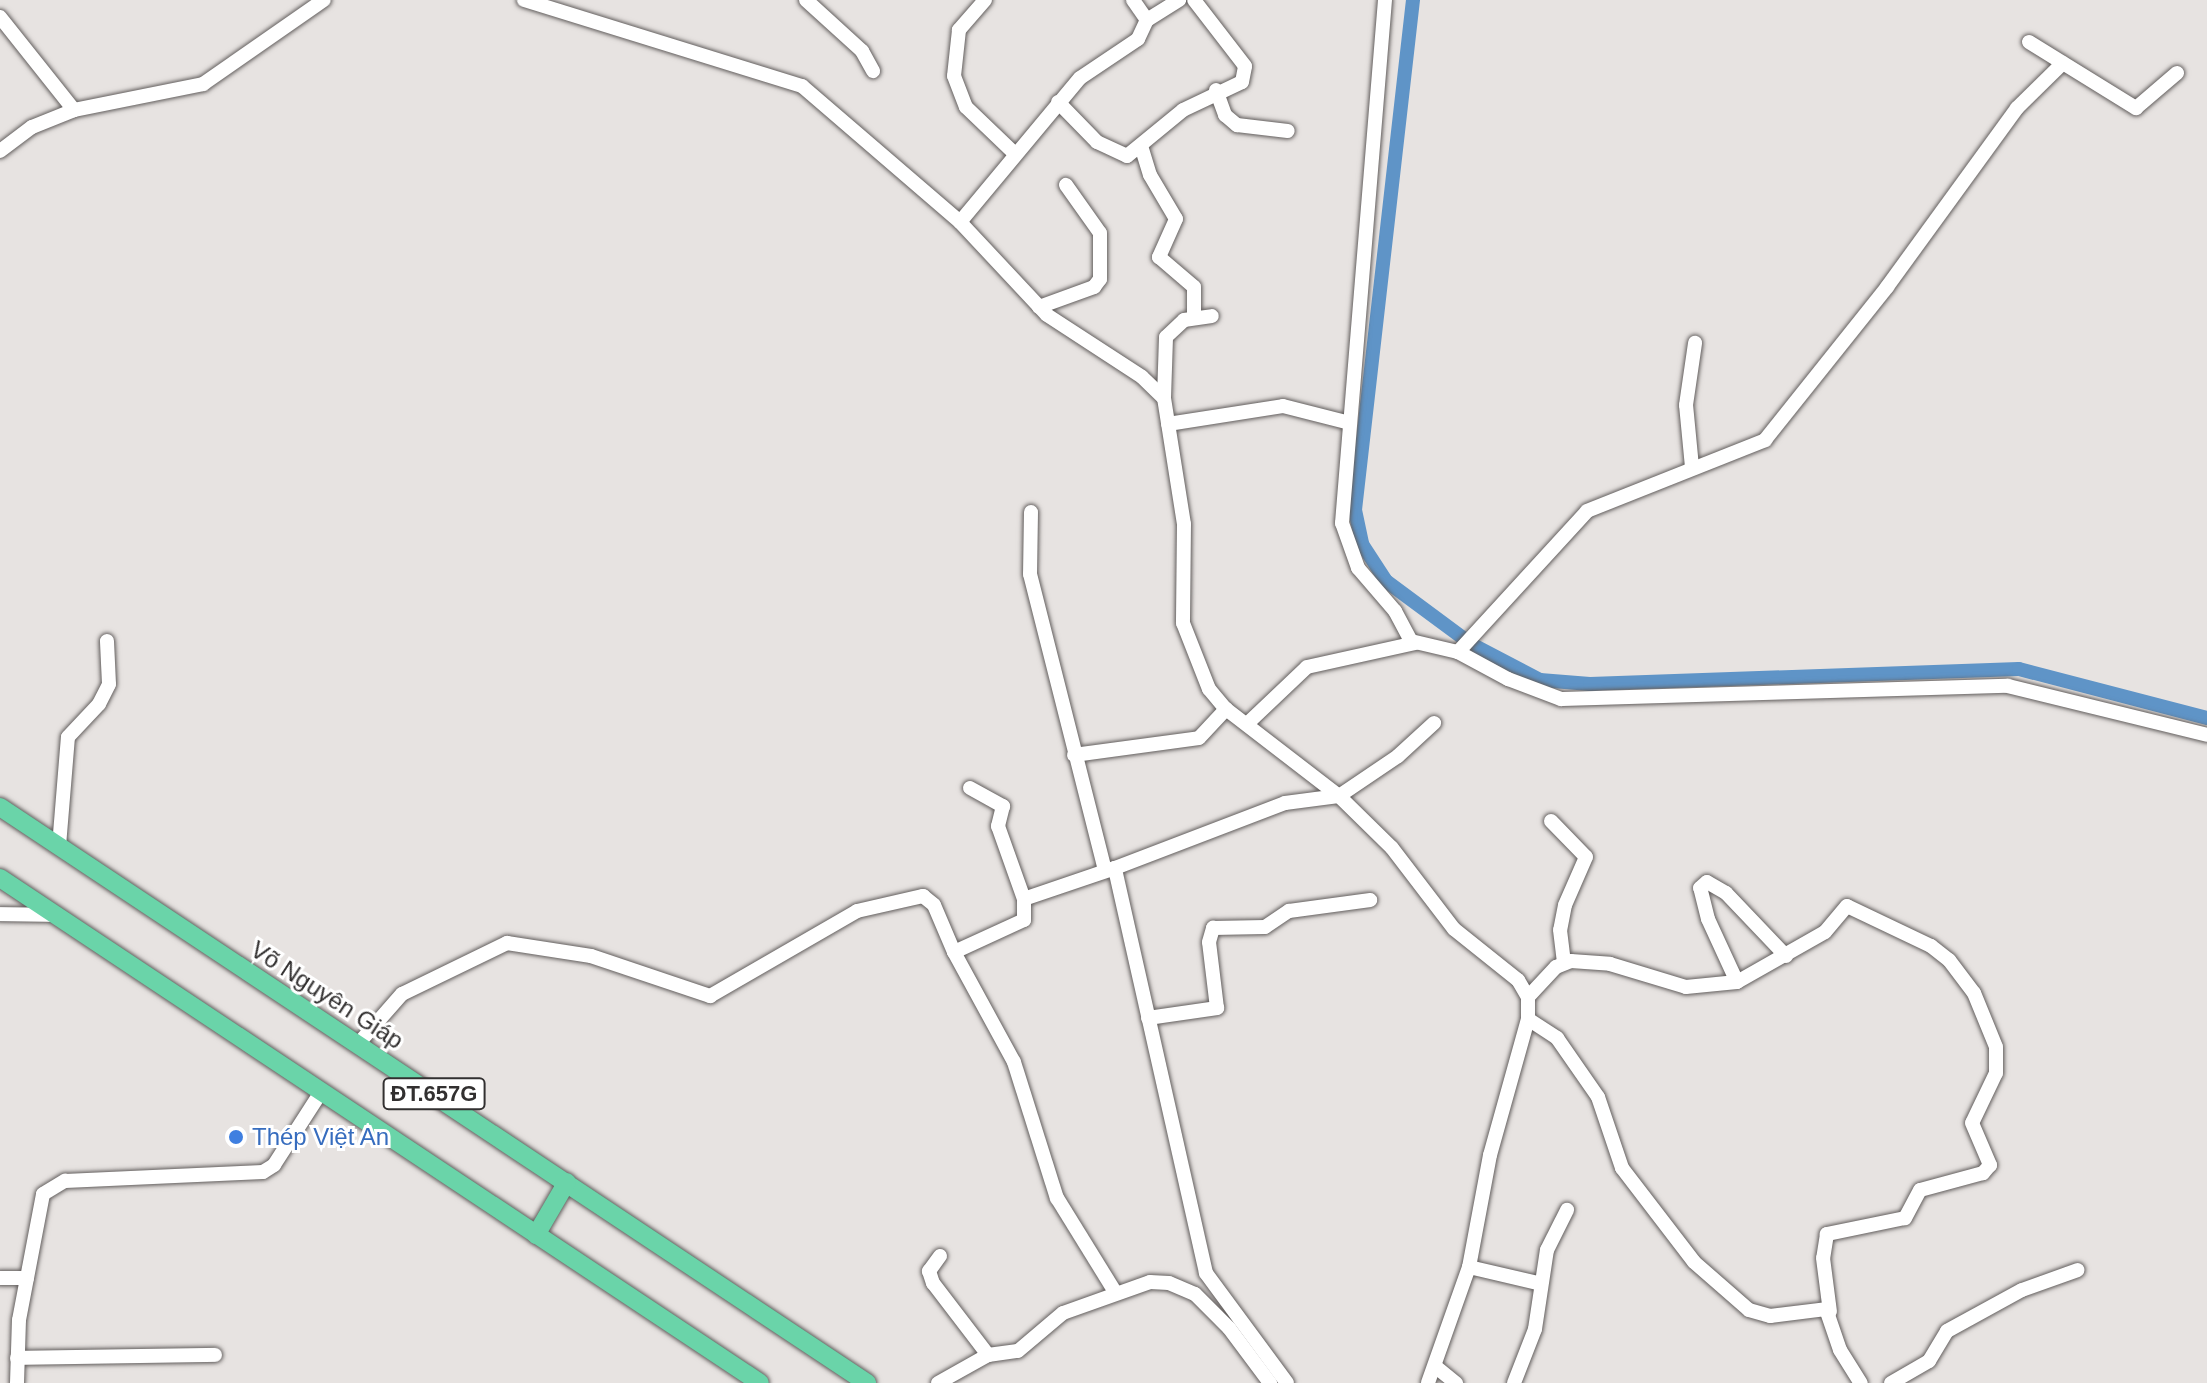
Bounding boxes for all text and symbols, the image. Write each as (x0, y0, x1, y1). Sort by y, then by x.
street label: Võ Nguyên Giáp (245, 935, 409, 1055)
road number: ĐT.657G (382, 1076, 486, 1112)
place label: Thép Việt An (252, 1123, 390, 1151)
marker: Thép Việt An (227, 1128, 245, 1146)

